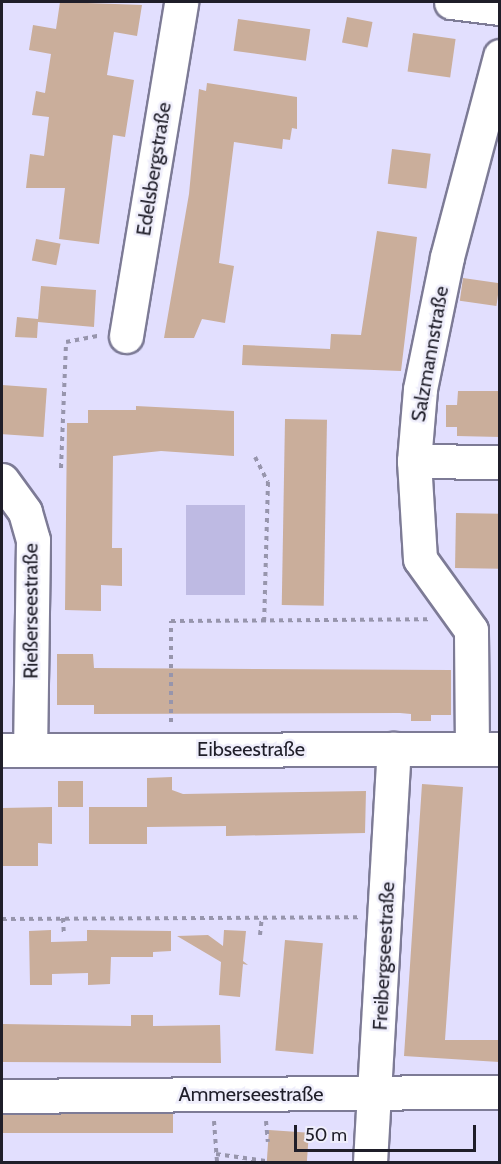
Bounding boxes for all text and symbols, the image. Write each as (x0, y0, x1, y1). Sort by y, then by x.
street label: Edelsbergstraße (132, 100, 176, 238)
street label: Salzmannstraße (406, 284, 454, 424)
street label: Rießerseestraße (19, 543, 43, 679)
street label: Eibseestraße (197, 737, 305, 761)
street label: Freibergseestraße (368, 881, 400, 1031)
street label: Ammerseestraße (178, 1082, 324, 1106)
scale bar (297, 1113, 478, 1151)
text: 50 m (305, 1124, 347, 1146)

